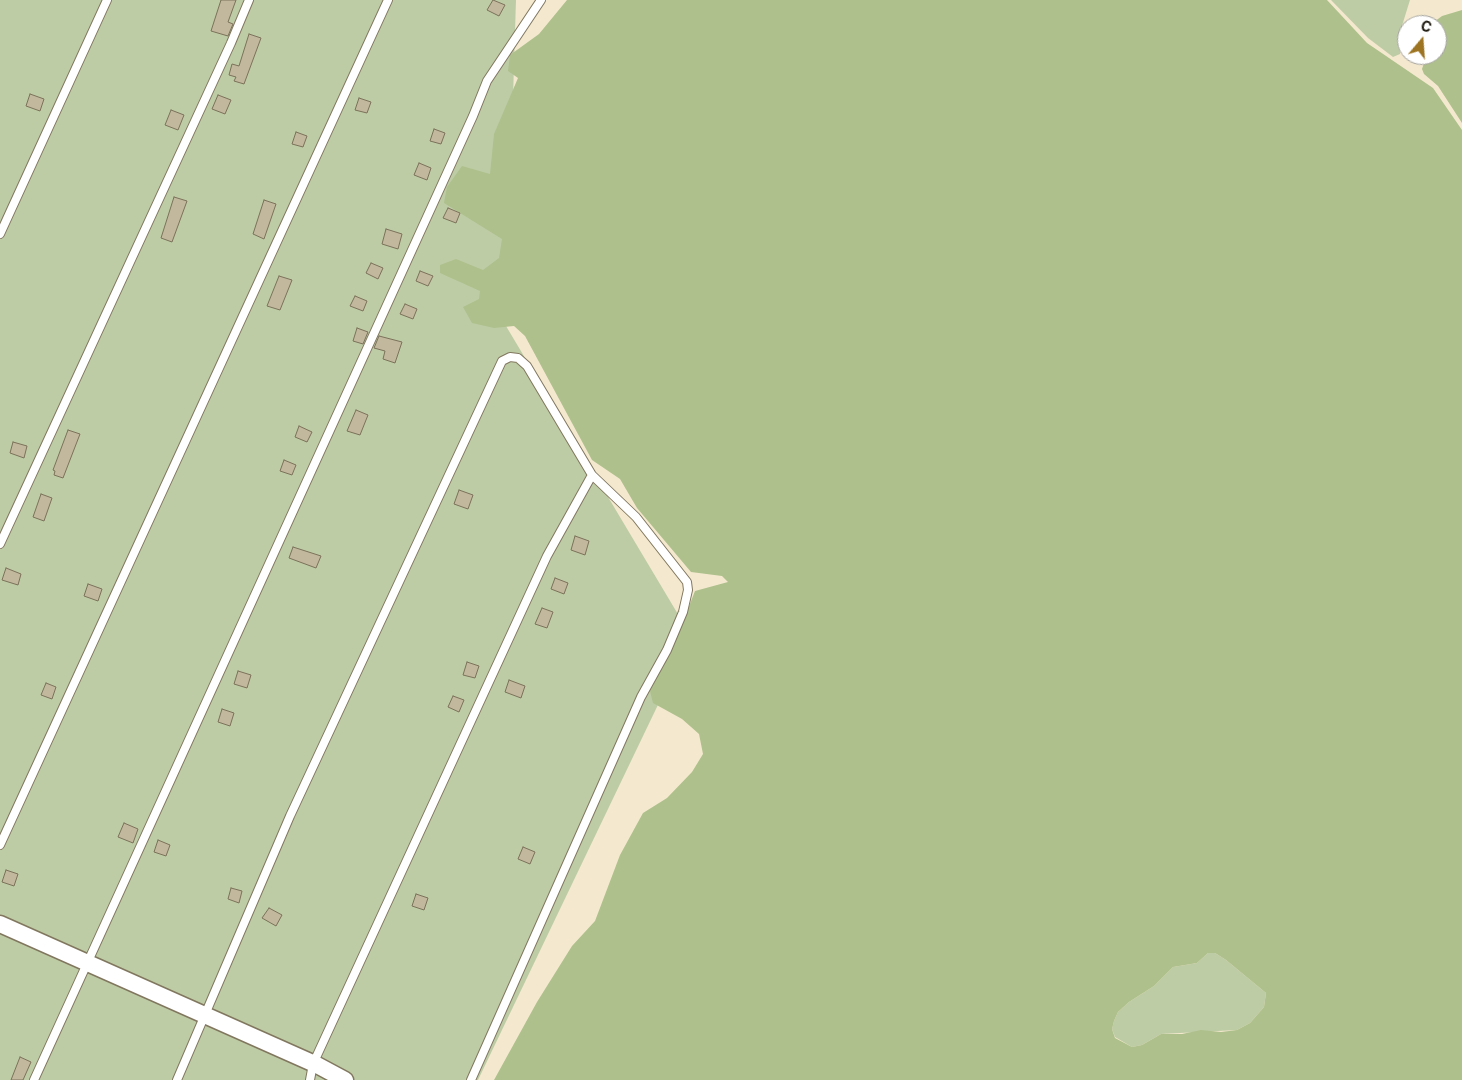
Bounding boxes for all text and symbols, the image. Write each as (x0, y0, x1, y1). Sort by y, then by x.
north arrow (1397, 15, 1447, 65)
text: С (1419, 17, 1434, 36)

